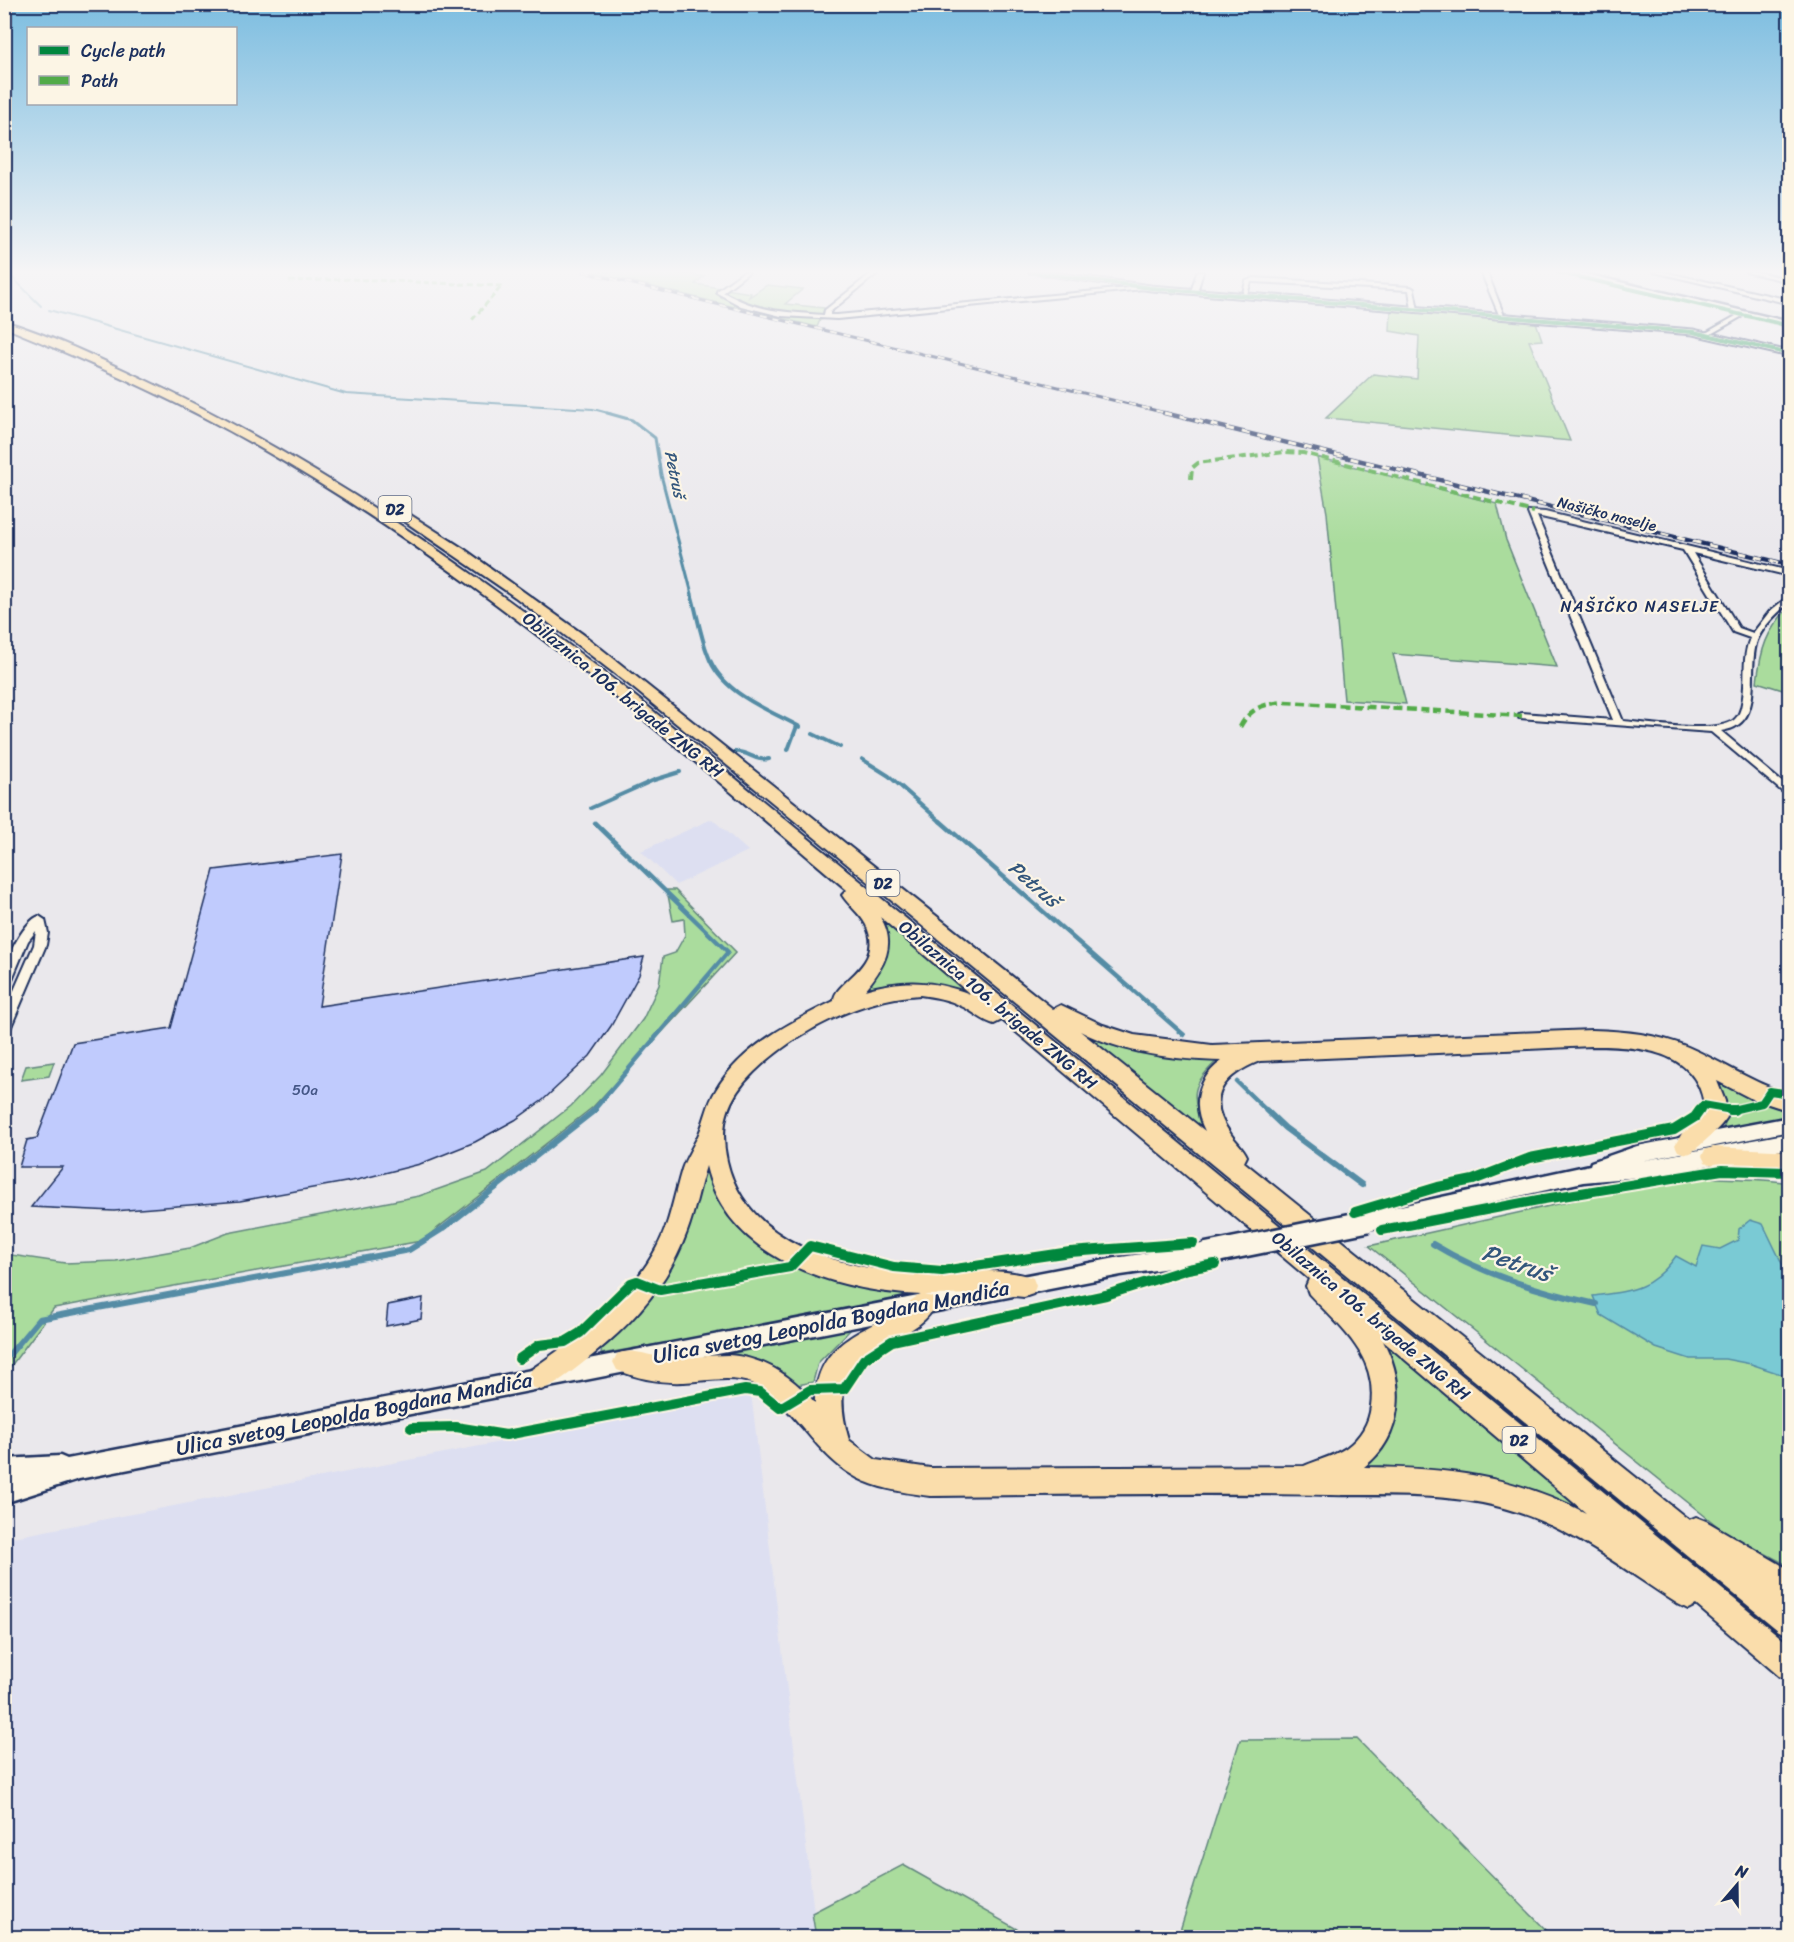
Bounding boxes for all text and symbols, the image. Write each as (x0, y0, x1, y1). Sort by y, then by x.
legend (27, 27, 237, 105)
text: Cycle path (81, 35, 165, 67)
text: Path (81, 65, 118, 97)
water label: Petruš (656, 448, 695, 504)
street label: Našičko naselje (1555, 489, 1659, 539)
road number: D2 (378, 496, 412, 522)
district label: NAŠIČKO NASELJE (1561, 592, 1720, 621)
street label: Obilaznica 106. brigade ZNG RH (515, 603, 731, 787)
water label: Petruš (1000, 851, 1071, 920)
road number: D2 (866, 870, 900, 896)
street label: Obilaznica 106. brigade ZNG RH (891, 912, 1105, 1098)
house number: 50a (292, 1077, 319, 1103)
street label: Obilaznica 106. brigade ZNG RH (1264, 1223, 1478, 1409)
water label: Petruš (1477, 1232, 1563, 1296)
street label: Ulica svetog Leopolda Bogdana Mandića (649, 1269, 1013, 1375)
street label: Ulica svetog Leopolda Bogdana Mandića (172, 1361, 536, 1467)
road number: D2 (1502, 1427, 1536, 1453)
north arrow (1707, 1855, 1767, 1915)
text: N (1731, 1856, 1753, 1887)

